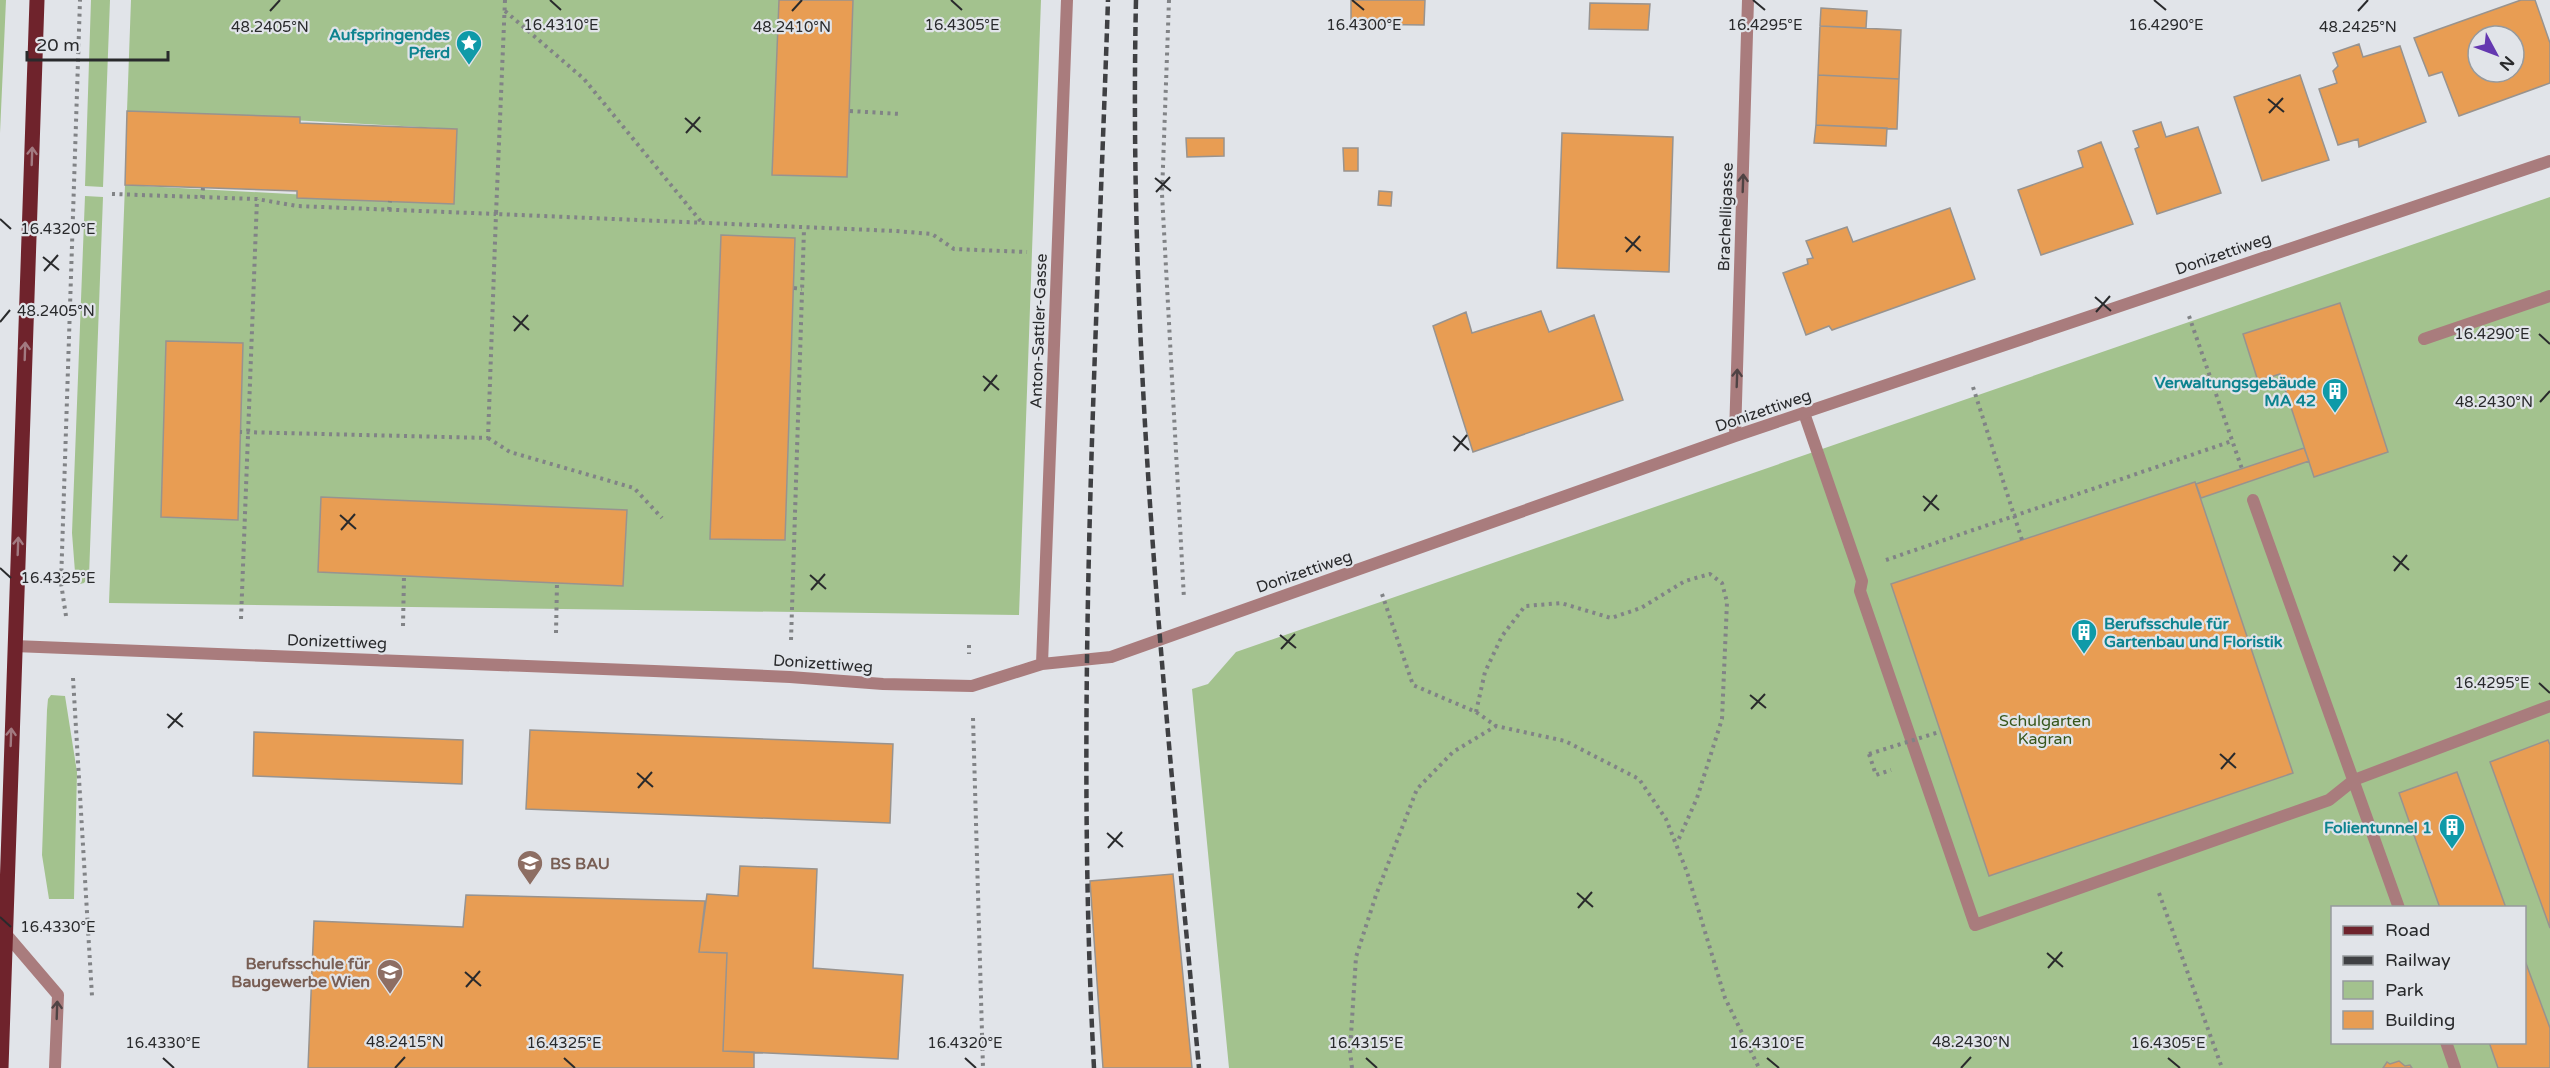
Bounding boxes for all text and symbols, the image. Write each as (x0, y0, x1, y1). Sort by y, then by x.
text: 16.4310°E (523, 16, 599, 34)
text: 16.4305°E (924, 16, 1000, 34)
text: 16.4300°E (1326, 16, 1402, 34)
text: 16.4295°E (1727, 16, 1803, 34)
text: 16.4290°E (2128, 16, 2204, 34)
text: 48.2405°N (231, 18, 309, 36)
text: 48.2410°N (753, 18, 831, 36)
text: 48.2425°N (2319, 18, 2397, 36)
scale bar (27, 24, 168, 62)
north arrow (2466, 24, 2526, 84)
place label: Aufspringendes Pferd (329, 25, 450, 63)
place icon: Aufspringendes Pferd (454, 28, 484, 66)
text: 20 m (36, 34, 80, 56)
text: N (2495, 52, 2518, 75)
one-way arrow (26, 146, 37, 166)
street label: Brachelligasse (1714, 162, 1738, 272)
one-way arrow (1737, 173, 1748, 193)
text: 16.4320°E (20, 220, 96, 238)
street label: Donizettiweg (2173, 228, 2274, 280)
street label: Anton-Sattler-Gasse (1026, 253, 1052, 409)
text: 48.2405°N (17, 302, 95, 320)
text: 16.4290°E (2454, 325, 2530, 343)
one-way arrow (19, 341, 30, 361)
one-way arrow (1731, 368, 1742, 388)
place label: Verwaltungsgebäude MA 42 (2155, 373, 2316, 411)
building icon: Verwaltungsgebäude MA 42 (2320, 376, 2350, 414)
street label: Donizettiweg (1713, 385, 1814, 437)
text: 48.2430°N (2455, 393, 2533, 411)
one-way arrow (12, 536, 24, 556)
street label: Donizettiweg (1254, 546, 1355, 598)
text: 16.4325°E (20, 569, 96, 587)
place label: Berufsschule für Gartenbau und Floristik (2104, 614, 2283, 652)
building icon: Berufsschule für Gartenbau und Floristik (2069, 617, 2099, 655)
street label: Donizettiweg (287, 630, 387, 654)
street label: Donizettiweg (772, 651, 874, 677)
text: 16.4295°E (2454, 674, 2530, 692)
park label: Schulgarten Kagran (1999, 711, 2091, 749)
one-way arrow (6, 727, 17, 747)
building icon: Folientunnel 1 (2437, 812, 2467, 850)
place label: Folientunnel 1 (2324, 818, 2432, 838)
school or university icon: BS BAU (515, 848, 545, 886)
place label: BS BAU (550, 854, 610, 874)
legend (2331, 906, 2526, 1044)
text: 16.4330°E (20, 918, 96, 936)
text: Road (2385, 919, 2430, 941)
text: Railway (2385, 949, 2451, 971)
place label: Berufsschule für Baugewerbe Wien (231, 954, 371, 992)
school or university icon: Berufsschule für Baugewerbe Wien (375, 957, 405, 995)
text: Park (2385, 979, 2424, 1001)
one-way arrow (52, 1000, 63, 1020)
text: Building (2385, 1009, 2455, 1031)
text: 48.2415°N (366, 1033, 444, 1051)
text: 48.2430°N (1932, 1033, 2010, 1051)
text: 16.4330°E (125, 1034, 201, 1052)
text: 16.4325°E (526, 1034, 602, 1052)
text: 16.4320°E (927, 1034, 1003, 1052)
text: 16.4315°E (1328, 1034, 1404, 1052)
text: 16.4310°E (1729, 1034, 1805, 1052)
text: 16.4305°E (2130, 1034, 2206, 1052)

